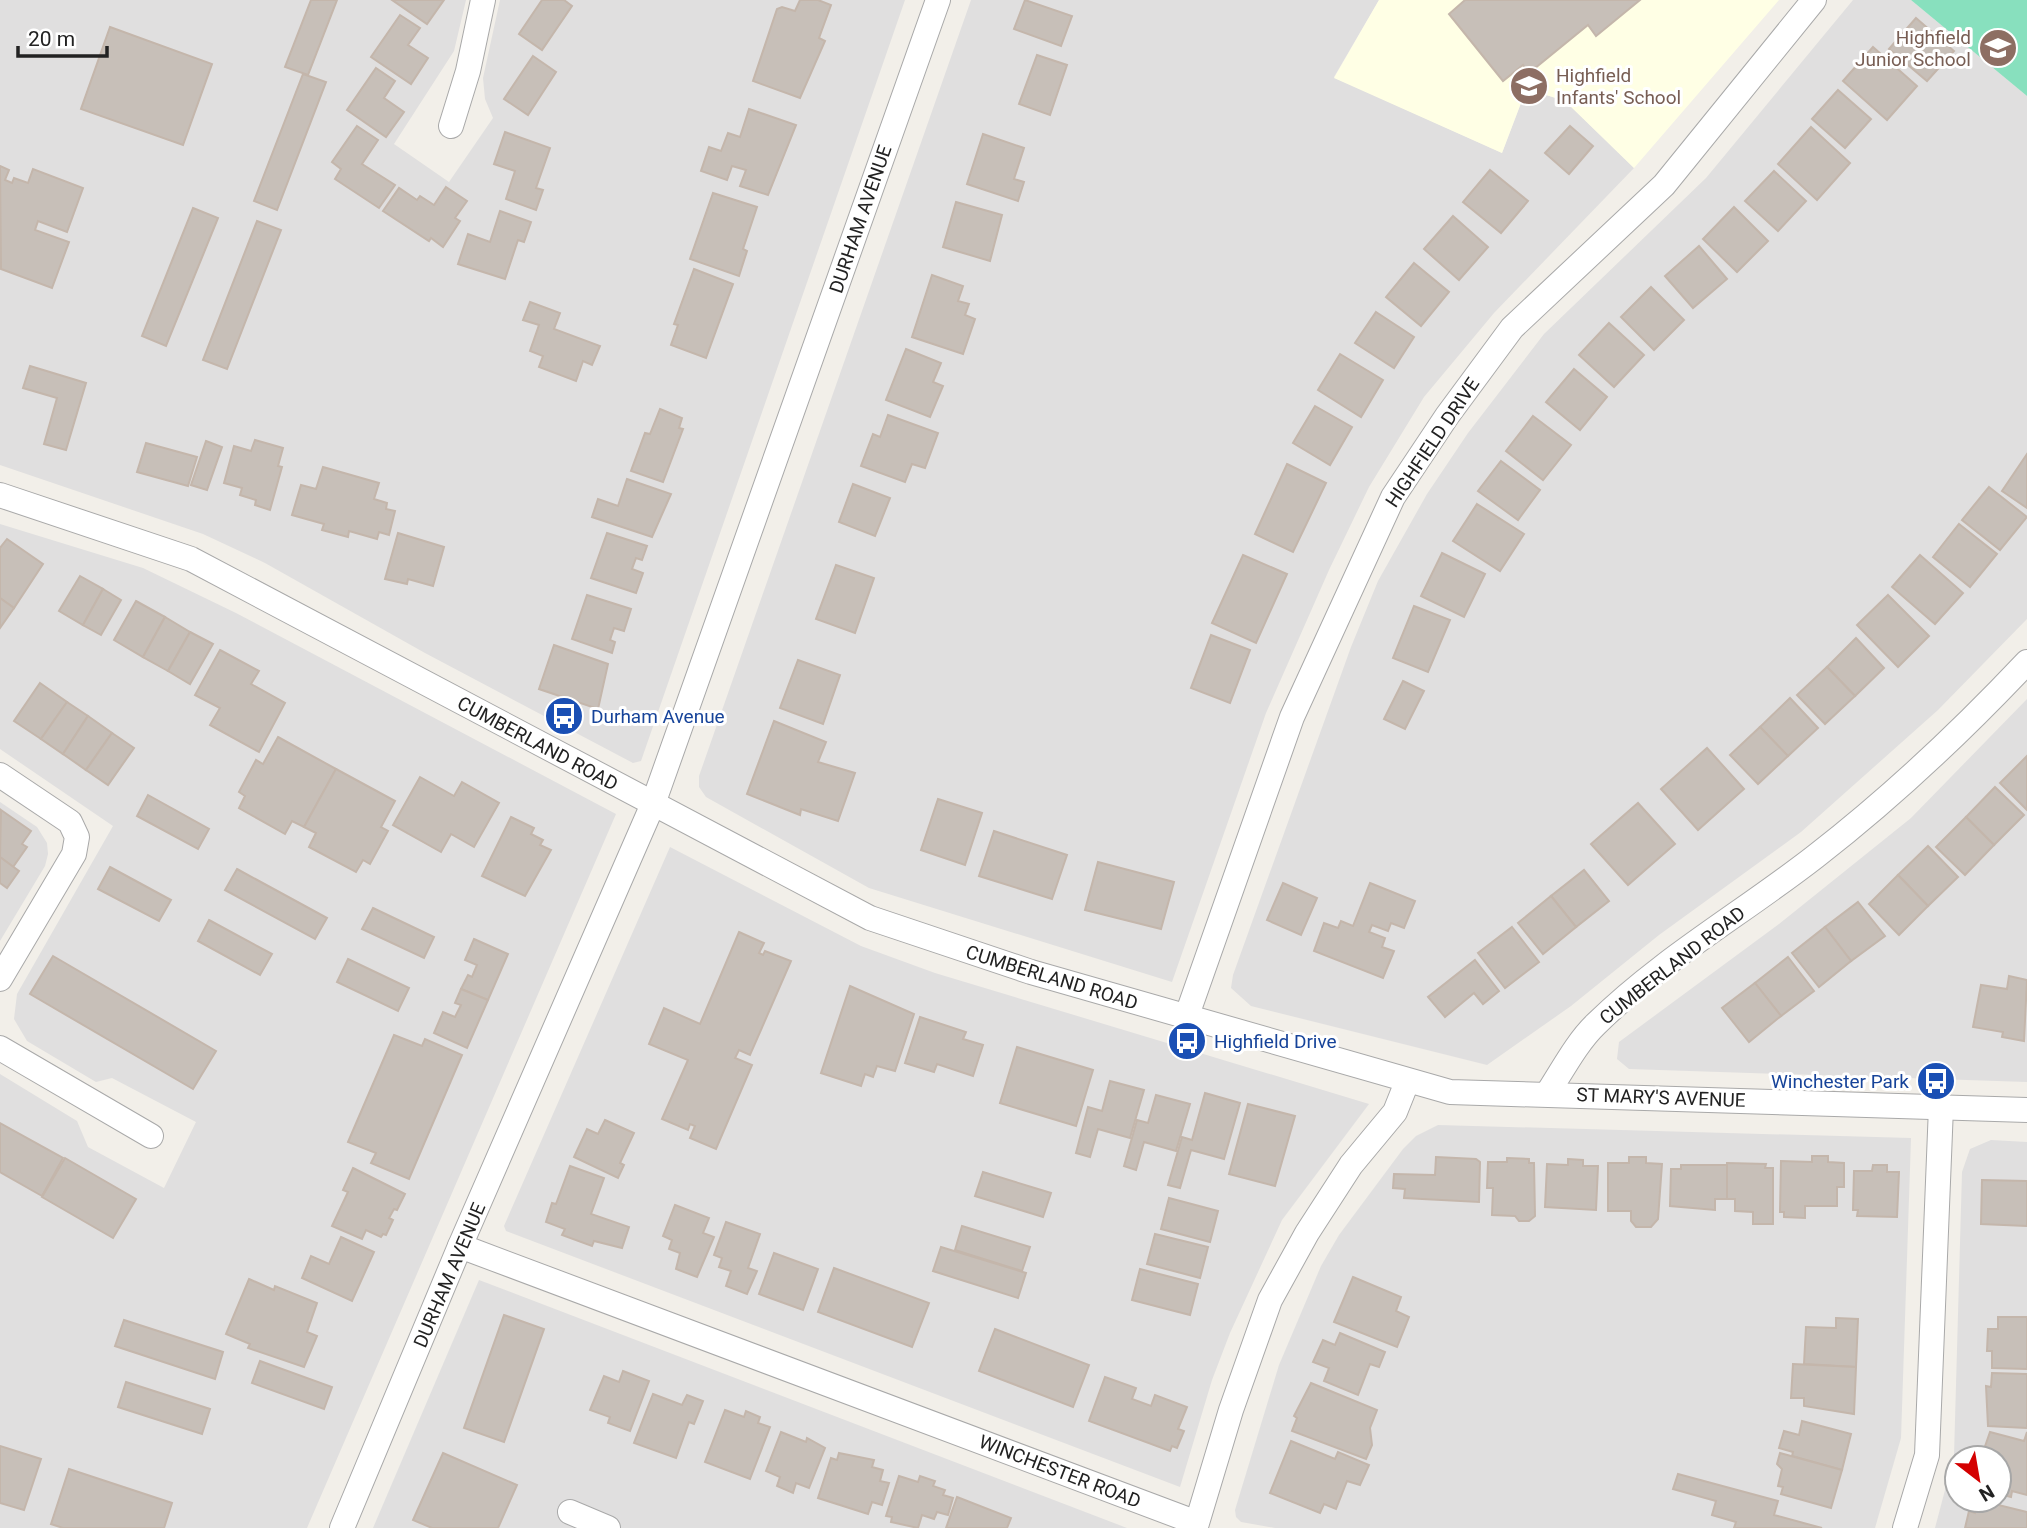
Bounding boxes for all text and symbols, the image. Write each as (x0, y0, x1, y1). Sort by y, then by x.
scale bar (18, 14, 107, 58)
place label: Highfield Junior School (1855, 26, 1971, 71)
text: 20 m (28, 27, 75, 51)
school or university icon: Highfield Junior School (1977, 27, 2019, 69)
place label: Highfield Infants' School (1556, 64, 1681, 109)
school or university icon: Highfield Infants' School (1508, 65, 1550, 107)
street label: DURHAM AVENUE (824, 142, 897, 296)
street label: HIGHFIELD DRIVE (1381, 373, 1484, 511)
street label: CUMBERLAND ROAD (454, 691, 622, 796)
bus stop icon: Durham Avenue (543, 695, 585, 737)
place label: Durham Avenue (591, 705, 725, 728)
street label: CUMBERLAND ROAD (1595, 901, 1750, 1029)
street label: CUMBERLAND ROAD (963, 940, 1141, 1015)
bus stop icon: Highfield Drive (1166, 1020, 1208, 1062)
place label: Highfield Drive (1214, 1030, 1337, 1053)
bus stop icon: Winchester Park (1915, 1060, 1957, 1102)
place label: Winchester Park (1771, 1070, 1909, 1093)
street label: ST MARY'S AVENUE (1576, 1083, 1746, 1112)
street label: DURHAM AVENUE (409, 1199, 490, 1351)
street label: WINCHESTER ROAD (976, 1430, 1144, 1513)
north arrow (1943, 1444, 2013, 1514)
text: N (1975, 1480, 1998, 1506)

